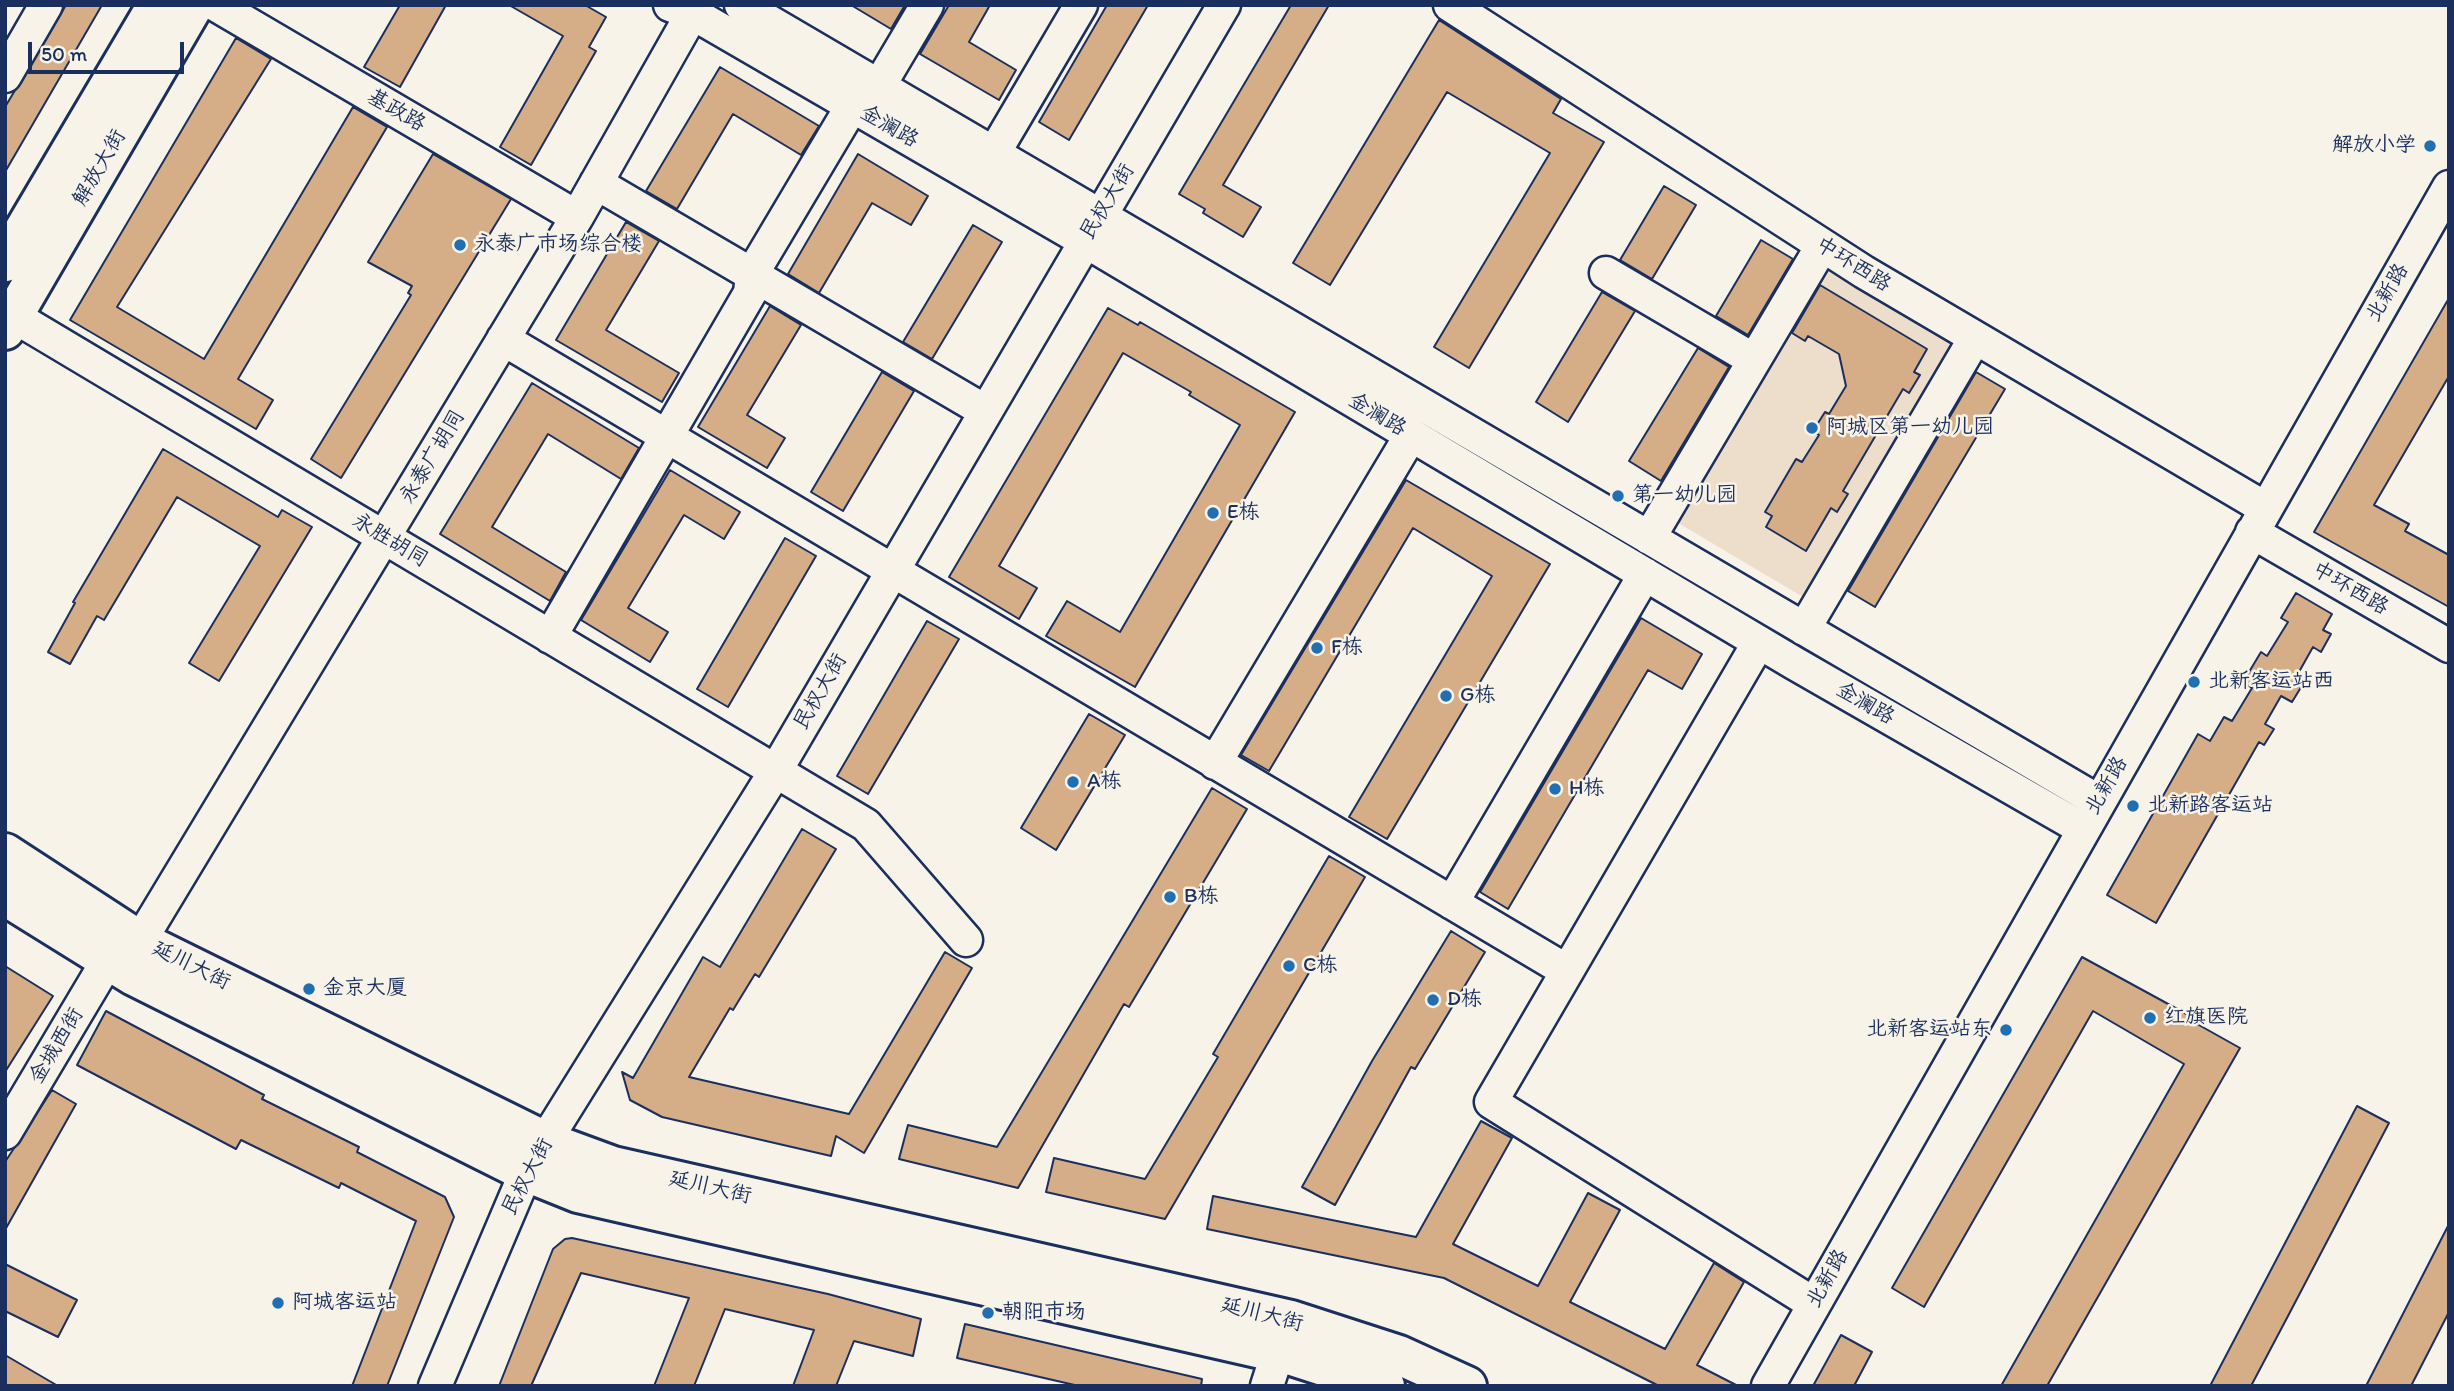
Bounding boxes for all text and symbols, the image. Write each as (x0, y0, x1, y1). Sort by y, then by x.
scale bar (32, 28, 187, 72)
text: 50 m (41, 41, 87, 66)
street label: 基政路 (362, 84, 430, 138)
street label: 金澜路 (855, 100, 923, 154)
street label: 解放大街 (68, 125, 132, 211)
place label: 解放小学 (2332, 133, 2416, 159)
marker: 解放小学 (2422, 138, 2438, 154)
street label: 民权大街 (1076, 160, 1140, 244)
place label: 永泰广市场综合楼 (474, 232, 642, 258)
street label: 中环西路 (1811, 232, 1895, 298)
marker: 永泰广市场综合楼 (452, 237, 468, 253)
street label: 北新路 (2361, 259, 2415, 327)
street label: 金澜路 (1344, 388, 1410, 442)
street label: 永泰广胡同 (395, 406, 471, 508)
place label: 阿城区第一幼儿园 (1826, 415, 1994, 441)
marker: 阿城区第一幼儿园 (1804, 420, 1820, 436)
place label: 第一幼儿园 (1632, 483, 1737, 509)
marker: 第一幼儿园 (1610, 488, 1626, 504)
place label: E栋 (1227, 500, 1260, 526)
marker: E栋 (1205, 505, 1221, 521)
street label: 永胜胡同 (348, 509, 432, 573)
street label: 中环西路 (2307, 557, 2393, 621)
place label: F栋 (1331, 635, 1363, 661)
marker: F栋 (1309, 640, 1325, 656)
street label: 民权大街 (789, 649, 853, 735)
place label: 北新客运站西 (2208, 669, 2334, 695)
marker: 北新客运站西 (2186, 674, 2202, 690)
street label: 金澜路 (1831, 677, 1899, 731)
place label: G栋 (1460, 683, 1495, 709)
marker: G栋 (1438, 688, 1454, 704)
street label: 北新路 (2080, 752, 2134, 820)
place label: A栋 (1087, 769, 1121, 795)
marker: A栋 (1065, 774, 1081, 790)
place label: H栋 (1569, 776, 1605, 802)
marker: H栋 (1547, 781, 1563, 797)
place label: 北新路客运站 (2147, 793, 2273, 819)
marker: 北新路客运站 (2125, 798, 2141, 814)
place label: B栋 (1184, 884, 1219, 910)
marker: B栋 (1162, 889, 1178, 905)
street label: 延川大街 (148, 936, 234, 996)
place label: C栋 (1303, 953, 1338, 979)
marker: C栋 (1281, 958, 1297, 974)
place label: 金京大厦 (323, 976, 407, 1002)
marker: 金京大厦 (301, 981, 317, 997)
place label: D栋 (1447, 987, 1482, 1013)
marker: D栋 (1425, 992, 1441, 1008)
street label: 金城西街 (25, 1004, 89, 1088)
place label: 红旗医院 (2164, 1005, 2248, 1031)
marker: 红旗医院 (2142, 1010, 2158, 1026)
place label: 北新客运站东 (1866, 1017, 1992, 1043)
marker: 北新客运站东 (1998, 1022, 2014, 1038)
street label: 民权大街 (497, 1134, 559, 1220)
street label: 延川大街 (666, 1166, 754, 1210)
street label: 北新路 (1802, 1245, 1854, 1313)
place label: 阿城客运站 (292, 1290, 397, 1316)
street label: 延川大街 (1218, 1293, 1306, 1337)
marker: 阿城客运站 (270, 1295, 286, 1311)
place label: 朝阳市场 (1002, 1300, 1086, 1326)
marker: 朝阳市场 (980, 1305, 996, 1321)

